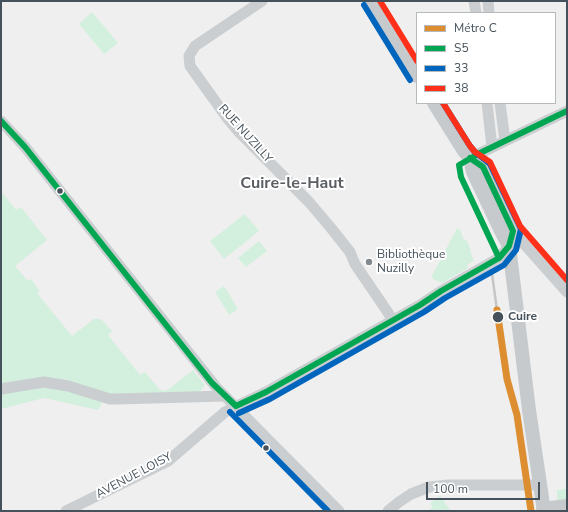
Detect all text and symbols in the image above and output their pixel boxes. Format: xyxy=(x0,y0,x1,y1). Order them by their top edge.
legend xyxy=(416,12,556,104)
text: Métro C xyxy=(454,20,497,36)
text: S5 xyxy=(454,40,469,56)
text: 33 xyxy=(454,60,468,76)
text: 38 xyxy=(454,80,468,96)
street label: RUE NUZILLY xyxy=(215,102,275,166)
district label: Cuire-le-Haut xyxy=(240,174,344,194)
unlabelled marker xyxy=(55,186,65,196)
place label: Bibliothèque Nuzilly xyxy=(377,248,445,276)
marker: Bibliothèque Nuzilly xyxy=(364,257,374,267)
marker: Cuire xyxy=(491,310,505,324)
place label: Cuire xyxy=(508,310,537,324)
unlabelled marker xyxy=(261,443,271,453)
street label: AVENUE LOISY xyxy=(94,450,174,502)
scale bar xyxy=(428,474,542,500)
text: 100 m xyxy=(433,481,468,497)

